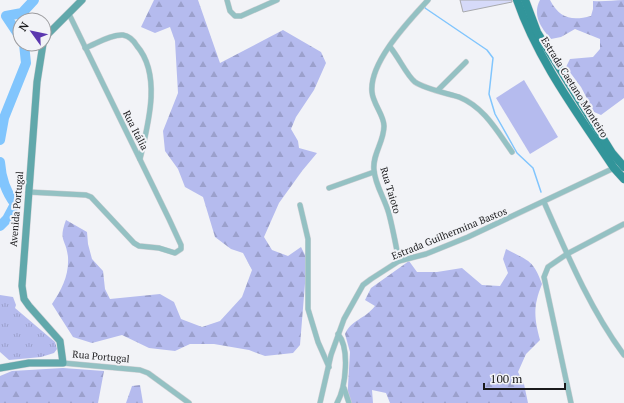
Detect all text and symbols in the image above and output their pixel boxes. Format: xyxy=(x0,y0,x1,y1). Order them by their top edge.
north arrow xyxy=(12,12,52,52)
text: N xyxy=(15,19,32,34)
street label: Estrada Caetano Monteiro xyxy=(538,35,611,140)
street label: Rua Itália xyxy=(120,108,151,152)
street label: Rua Taioto xyxy=(377,165,404,216)
street label: Avenida Portugal xyxy=(7,171,26,247)
street label: Estrada Guilhermina Bastos xyxy=(390,204,509,263)
street label: Rua Portugal xyxy=(72,348,130,365)
scale bar xyxy=(484,365,565,391)
text: 100 m xyxy=(490,371,523,386)

